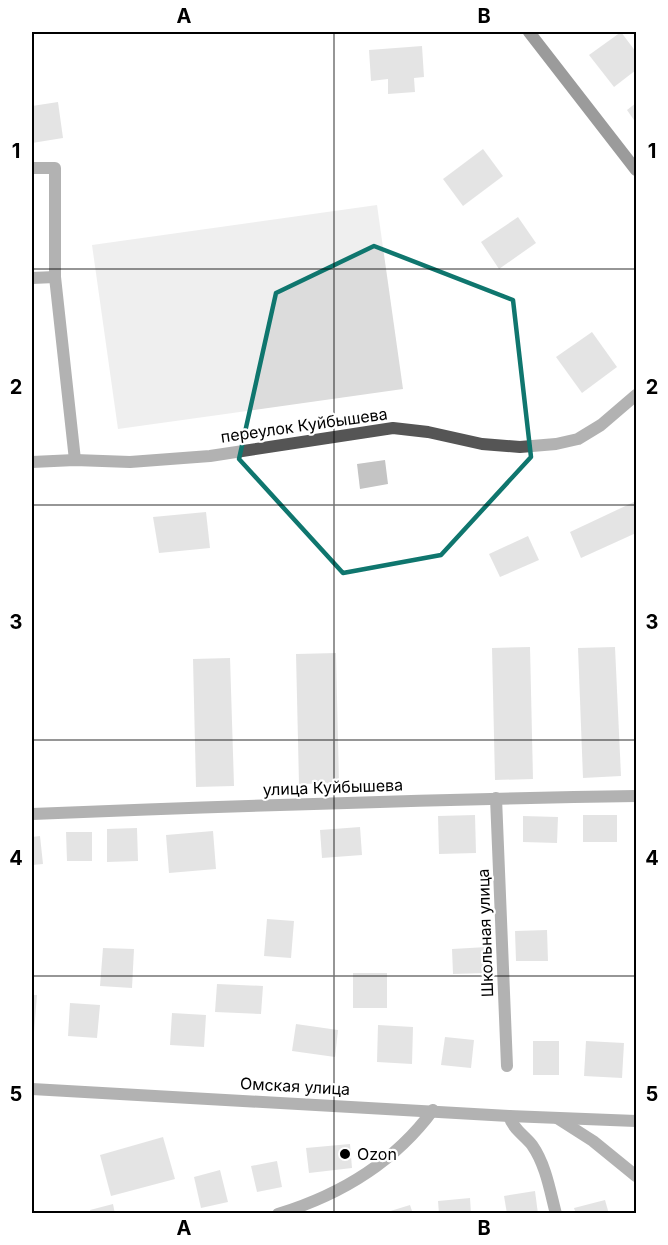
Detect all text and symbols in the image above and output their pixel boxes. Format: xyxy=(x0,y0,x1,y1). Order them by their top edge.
text: A xyxy=(177,4,192,28)
text: B xyxy=(477,4,491,28)
text: 1 xyxy=(12,139,20,163)
text: 1 xyxy=(648,139,656,163)
text: 2 xyxy=(10,375,22,399)
text: 2 xyxy=(646,375,658,399)
street label: переулок Куйбышева xyxy=(219,403,389,447)
text: 3 xyxy=(10,610,22,634)
text: 3 xyxy=(646,610,658,634)
street label: улица Куйбышева xyxy=(263,775,403,799)
text: 4 xyxy=(9,846,23,870)
text: 4 xyxy=(645,846,659,870)
street label: Школьная улица xyxy=(473,868,497,998)
street label: Омская улица xyxy=(239,1073,351,1099)
text: 5 xyxy=(10,1082,22,1106)
text: 5 xyxy=(646,1082,658,1106)
place label: Ozon xyxy=(357,1144,397,1164)
marker: Ozon xyxy=(338,1147,352,1161)
text: A xyxy=(177,1216,192,1240)
text: B xyxy=(477,1216,491,1240)

